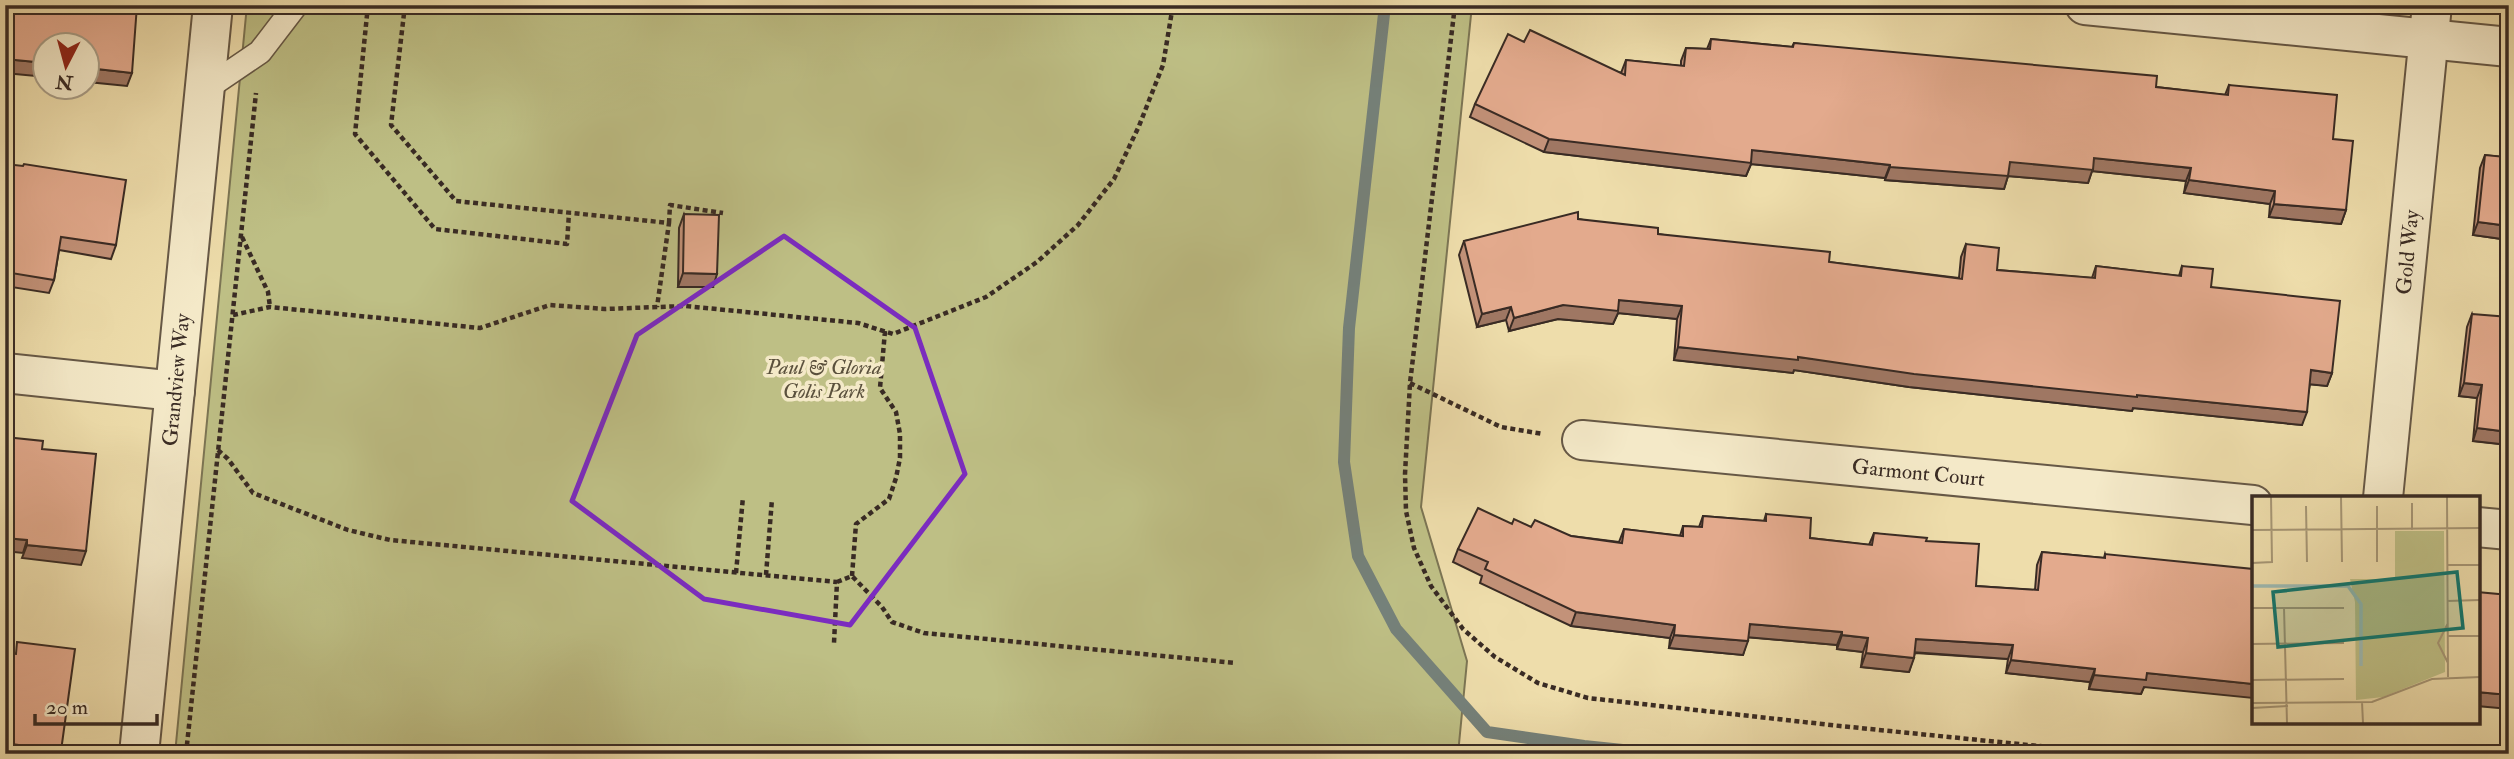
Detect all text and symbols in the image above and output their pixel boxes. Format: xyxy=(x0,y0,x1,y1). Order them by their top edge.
north arrow xyxy=(32,32,102,102)
text: N xyxy=(54,69,75,95)
street label: Gold Way xyxy=(2390,208,2425,296)
street label: Grandview Way xyxy=(156,311,196,447)
park label: Paul & Gloria Golis Park xyxy=(765,354,882,405)
street label: Garmont Court xyxy=(1851,453,1986,492)
inset map xyxy=(2252,496,2479,724)
scale bar xyxy=(35,682,158,726)
text: 20 m xyxy=(46,694,88,721)

